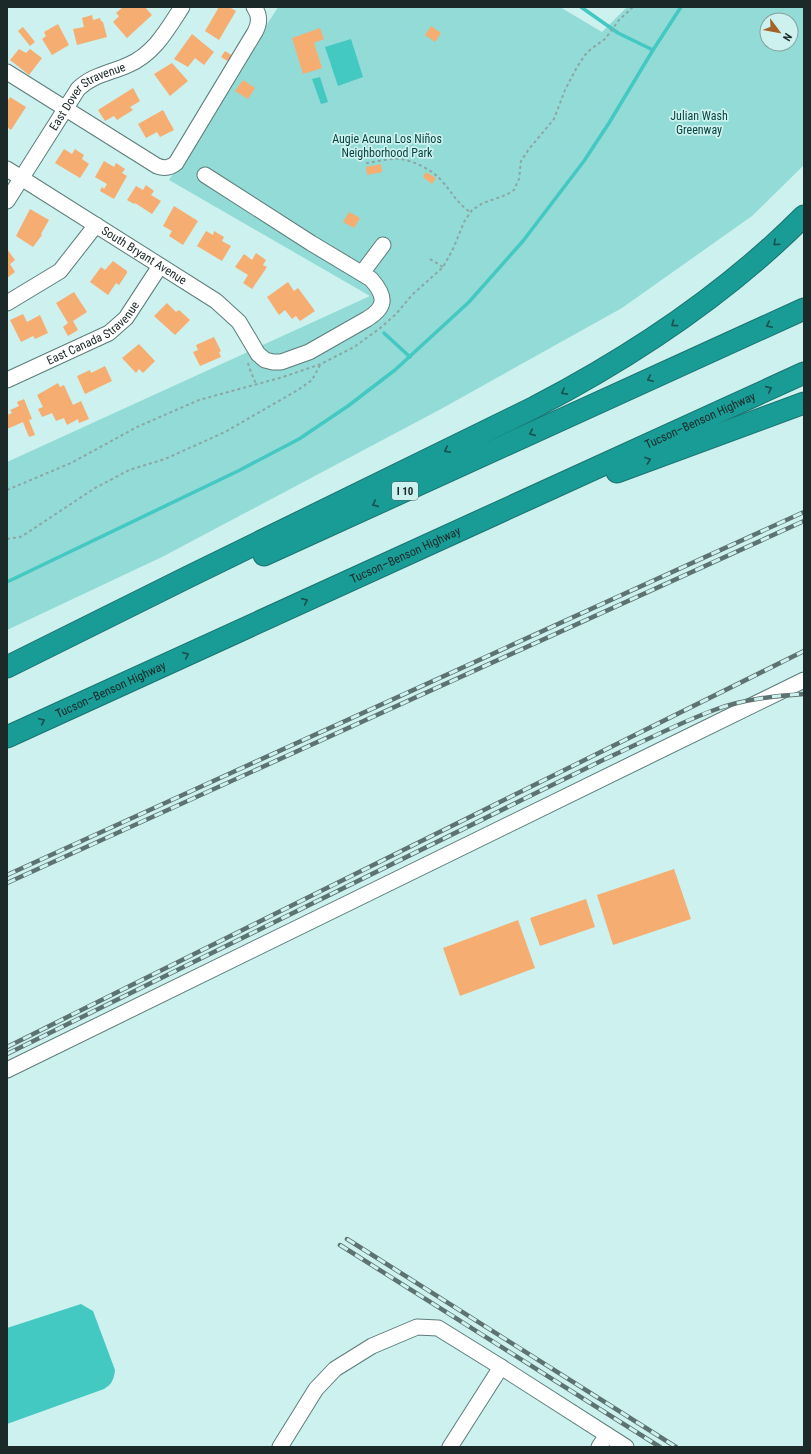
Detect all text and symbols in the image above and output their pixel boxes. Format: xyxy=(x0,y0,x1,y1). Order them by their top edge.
north arrow xyxy=(759,12,799,52)
text: N xyxy=(780,31,794,44)
street label: East Dover Stravenue xyxy=(47,60,128,133)
park label: Julian Wash Greenway xyxy=(670,109,728,137)
park label: Augie Acuna Los Niños Neighborhood Park xyxy=(332,132,442,160)
street label: South Bryant Avenue xyxy=(99,223,189,288)
one-way arrow xyxy=(773,238,780,245)
street label: East Canada Stravenue xyxy=(45,298,142,368)
one-way arrow xyxy=(671,319,678,327)
one-way arrow xyxy=(765,320,773,328)
one-way arrow xyxy=(647,374,655,382)
one-way arrow xyxy=(766,385,773,393)
one-way arrow xyxy=(560,388,568,395)
street label: Tucson–Benson Highway xyxy=(643,389,758,452)
one-way arrow xyxy=(529,428,536,436)
one-way arrow xyxy=(444,445,452,453)
one-way arrow xyxy=(644,457,651,465)
road number: I 10 xyxy=(392,482,418,500)
one-way arrow xyxy=(372,499,380,507)
street label: Tucson–Benson Highway xyxy=(348,524,463,586)
one-way arrow xyxy=(300,598,308,606)
one-way arrow xyxy=(182,652,190,660)
street label: Tucson–Benson Highway xyxy=(53,658,168,721)
one-way arrow xyxy=(39,717,46,725)

